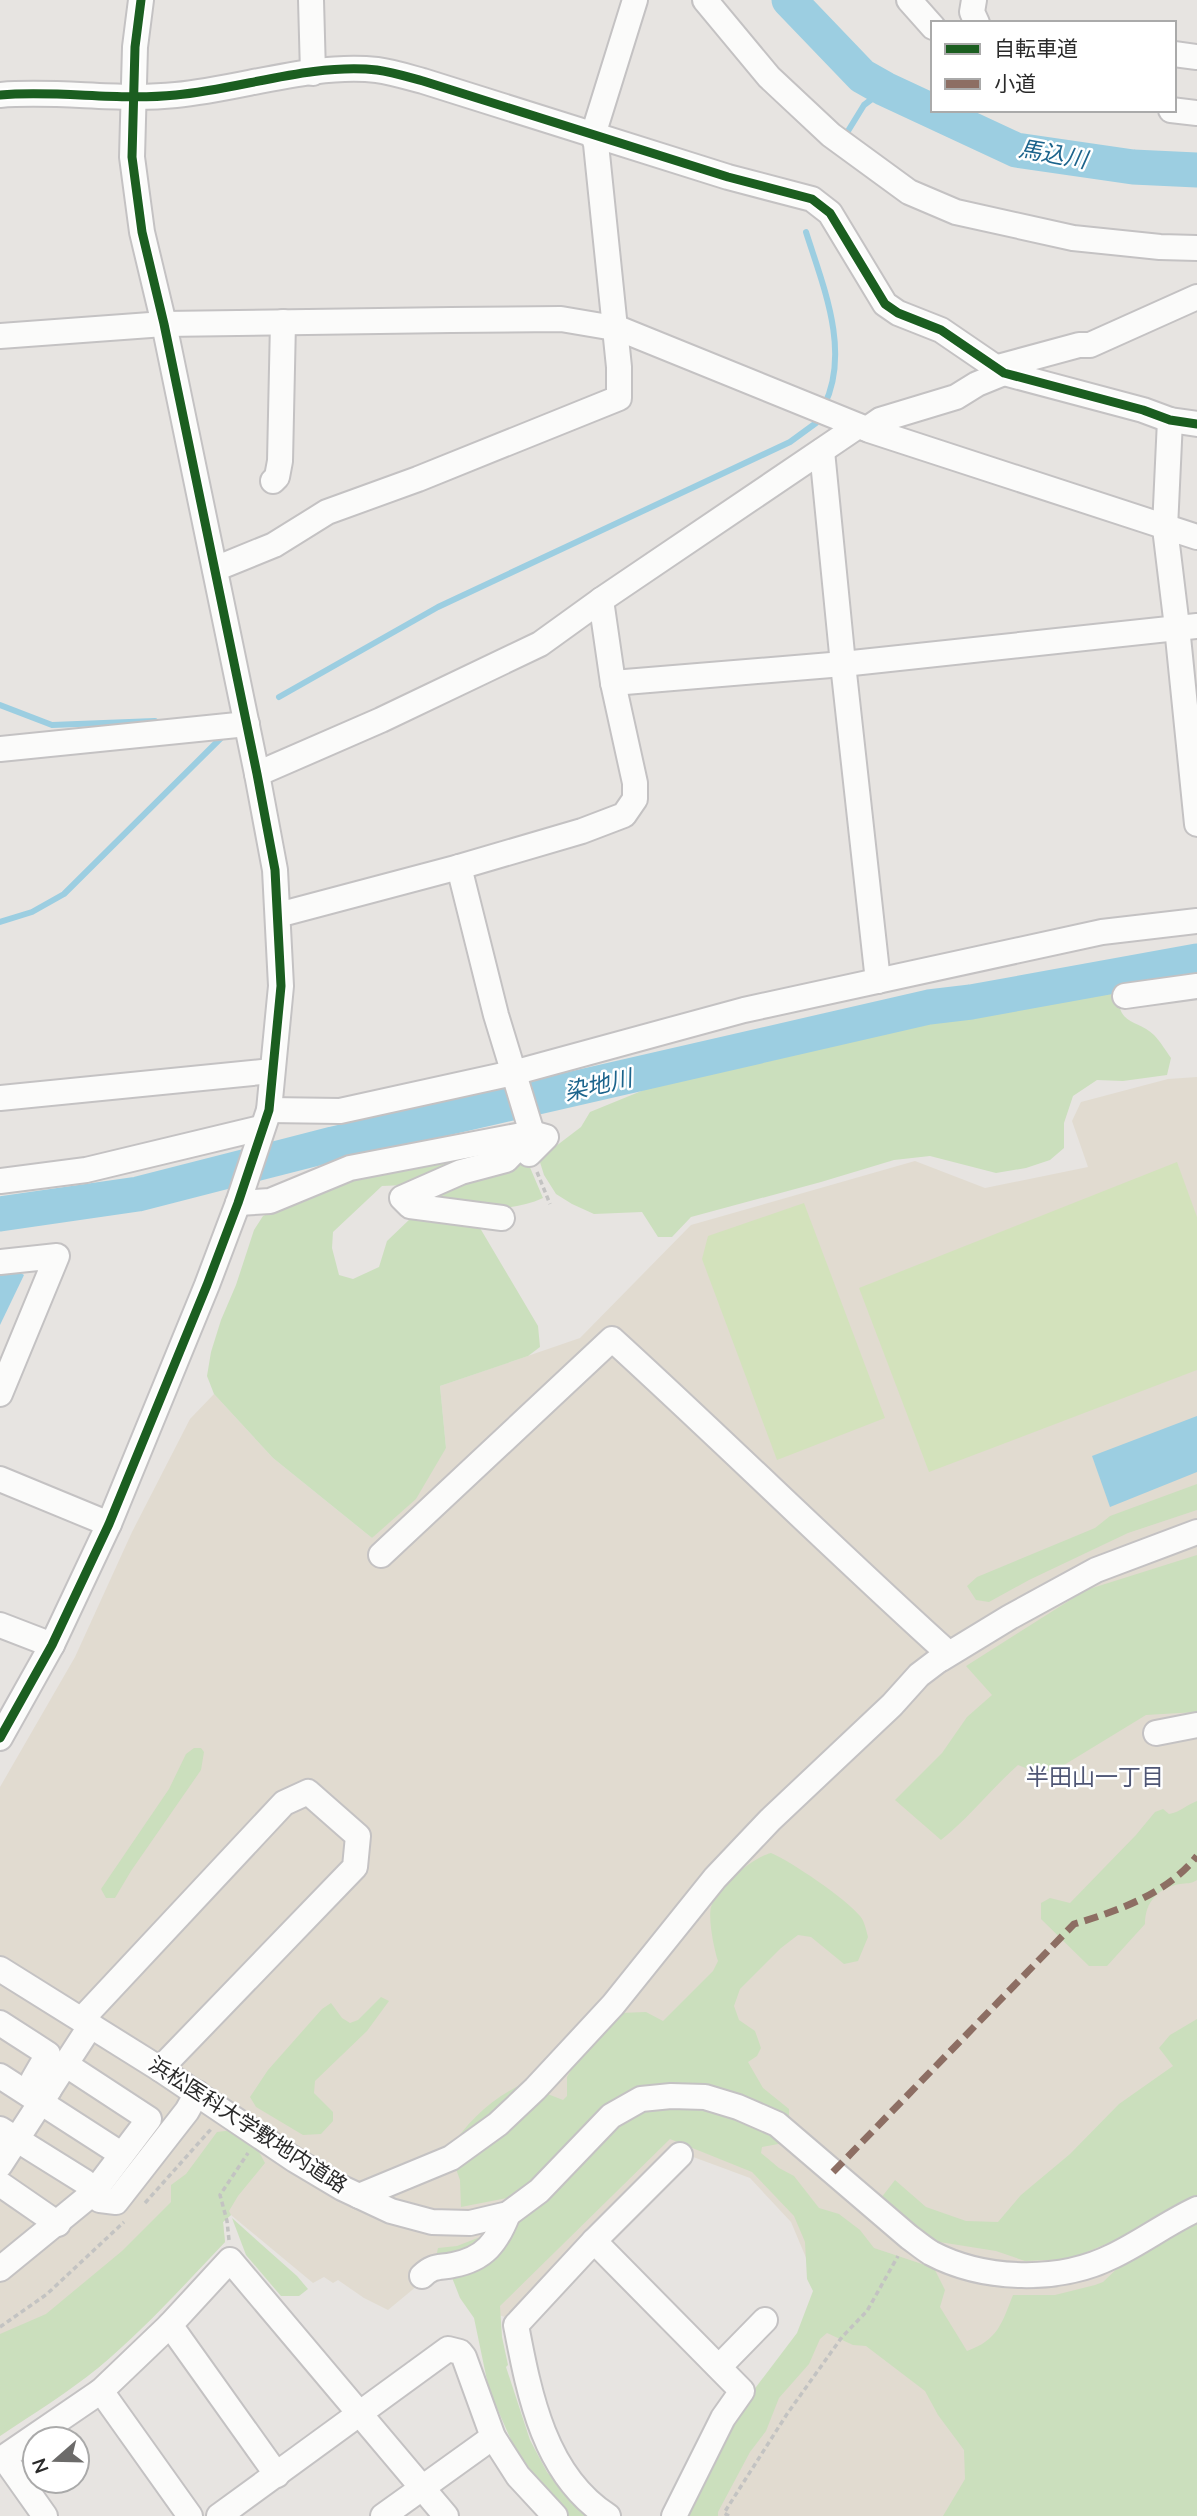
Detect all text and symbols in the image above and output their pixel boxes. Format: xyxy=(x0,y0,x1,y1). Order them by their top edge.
legend xyxy=(931,21,1176,112)
text: 自転車道 xyxy=(994,35,1078,61)
text: 小道 xyxy=(994,70,1036,96)
water label: 馬込川 xyxy=(1017,133,1093,174)
water label: 染地川 xyxy=(561,1062,638,1106)
district label: 半田山一丁目 xyxy=(1026,1762,1164,1791)
street label: 浜松医科大学敷地内道路 xyxy=(145,2050,352,2198)
north arrow xyxy=(21,2425,91,2495)
text: N xyxy=(26,2455,54,2477)

